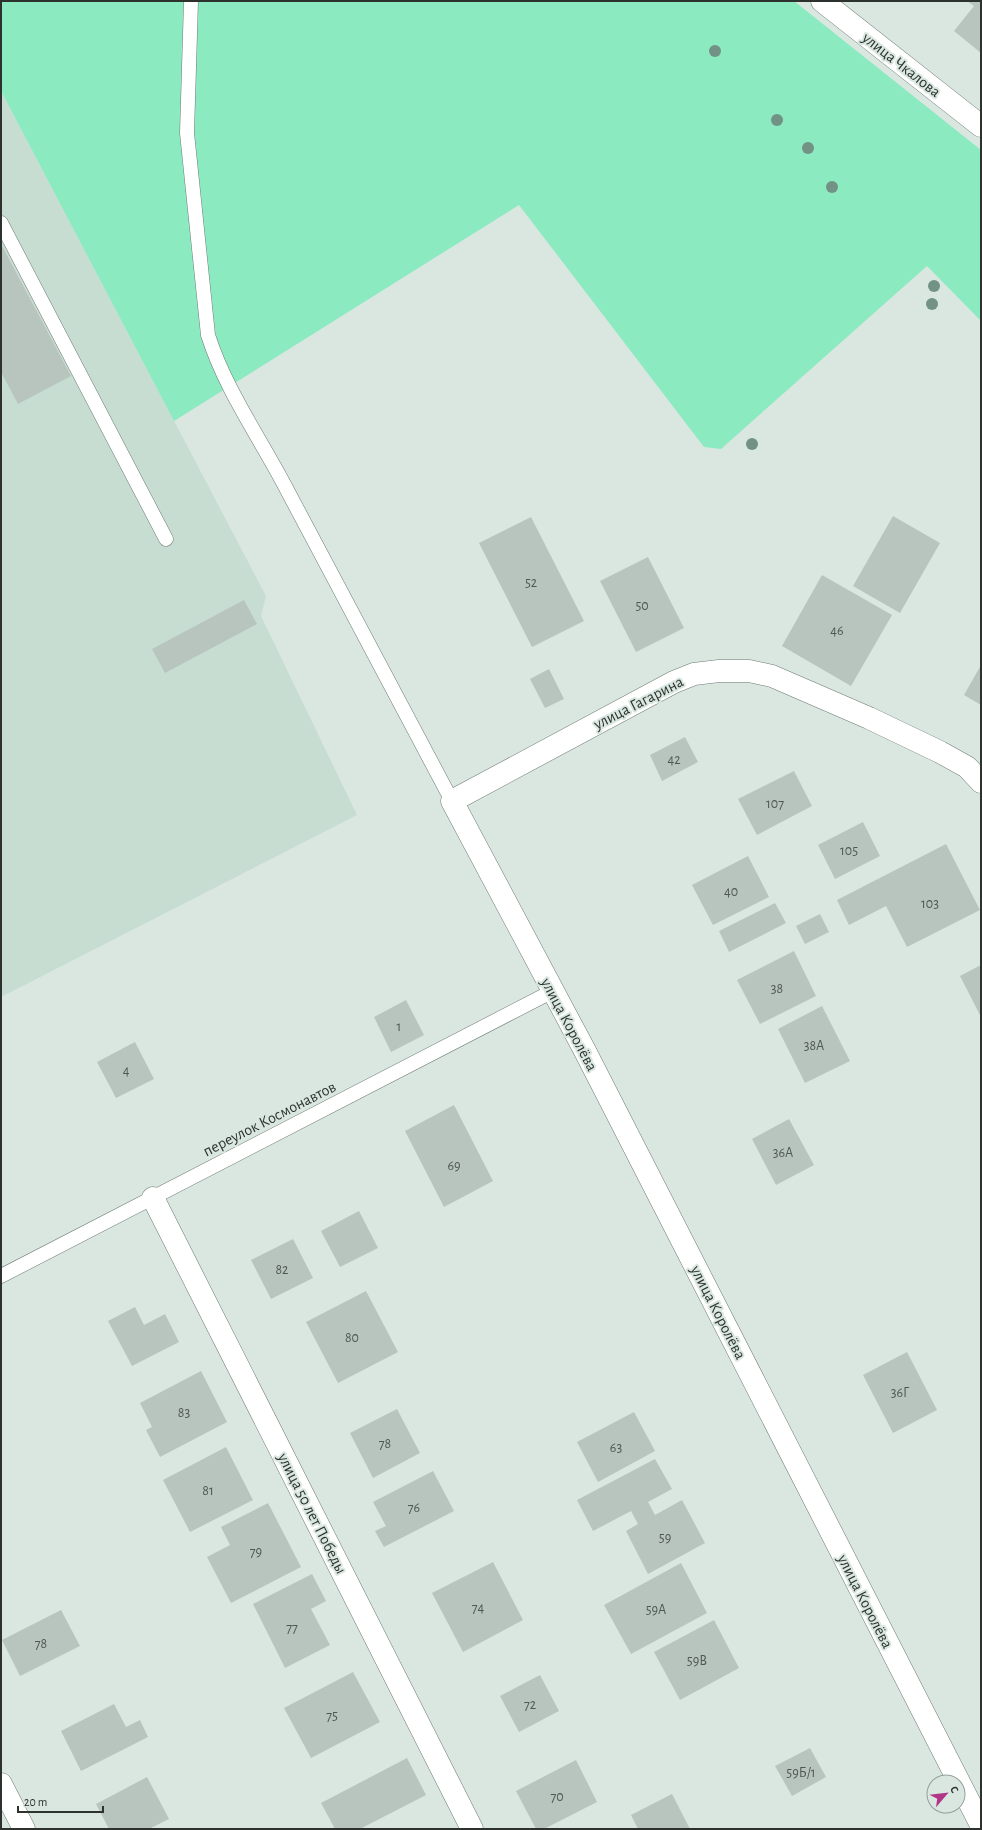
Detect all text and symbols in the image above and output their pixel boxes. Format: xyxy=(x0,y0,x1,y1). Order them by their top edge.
street label: улица Чкалова xyxy=(858,29,943,101)
house number: 52 xyxy=(525,576,537,590)
house number: 50 xyxy=(635,599,649,613)
house number: 46 xyxy=(830,624,844,638)
street label: улица Гагарина xyxy=(590,673,686,734)
house number: 42 xyxy=(667,753,681,767)
house number: 107 xyxy=(766,797,784,811)
house number: 105 xyxy=(840,844,858,858)
house number: 40 xyxy=(724,885,738,899)
house number: 103 xyxy=(921,897,939,911)
street label: улица Королёва xyxy=(537,974,600,1074)
house number: 38 xyxy=(771,982,783,996)
house number: 1 xyxy=(397,1020,401,1034)
house number: 38А xyxy=(804,1039,824,1053)
house number: 4 xyxy=(123,1064,130,1078)
street label: переулок Космонавтов xyxy=(200,1078,339,1160)
house number: 36А xyxy=(773,1146,793,1160)
house number: 69 xyxy=(447,1159,461,1173)
street label: улица Королёва xyxy=(686,1262,749,1362)
house number: 82 xyxy=(275,1263,289,1277)
house number: 80 xyxy=(345,1331,359,1345)
house number: 36Г xyxy=(891,1386,910,1400)
house number: 83 xyxy=(178,1406,190,1420)
house number: 78 xyxy=(379,1437,391,1451)
house number: 63 xyxy=(610,1441,622,1455)
street label: улица 50 лет Победы xyxy=(273,1450,349,1577)
house number: 81 xyxy=(202,1484,214,1498)
house number: 76 xyxy=(408,1501,420,1515)
house number: 59 xyxy=(659,1531,671,1545)
house number: 79 xyxy=(250,1545,262,1559)
street label: улица Королёва xyxy=(833,1551,896,1651)
house number: 74 xyxy=(472,1601,485,1615)
house number: 59А xyxy=(646,1603,666,1617)
house number: 77 xyxy=(286,1621,298,1635)
house number: 78 xyxy=(35,1637,47,1651)
house number: 59В xyxy=(687,1654,707,1668)
house number: 72 xyxy=(524,1698,536,1712)
house number: 75 xyxy=(326,1709,338,1723)
house number: 59Б/1 xyxy=(786,1766,816,1780)
north arrow xyxy=(926,1774,966,1814)
text: С xyxy=(948,1784,961,1795)
scale bar xyxy=(18,1788,103,1814)
house number: 70 xyxy=(550,1790,564,1804)
text: 20 m xyxy=(24,1796,47,1808)

